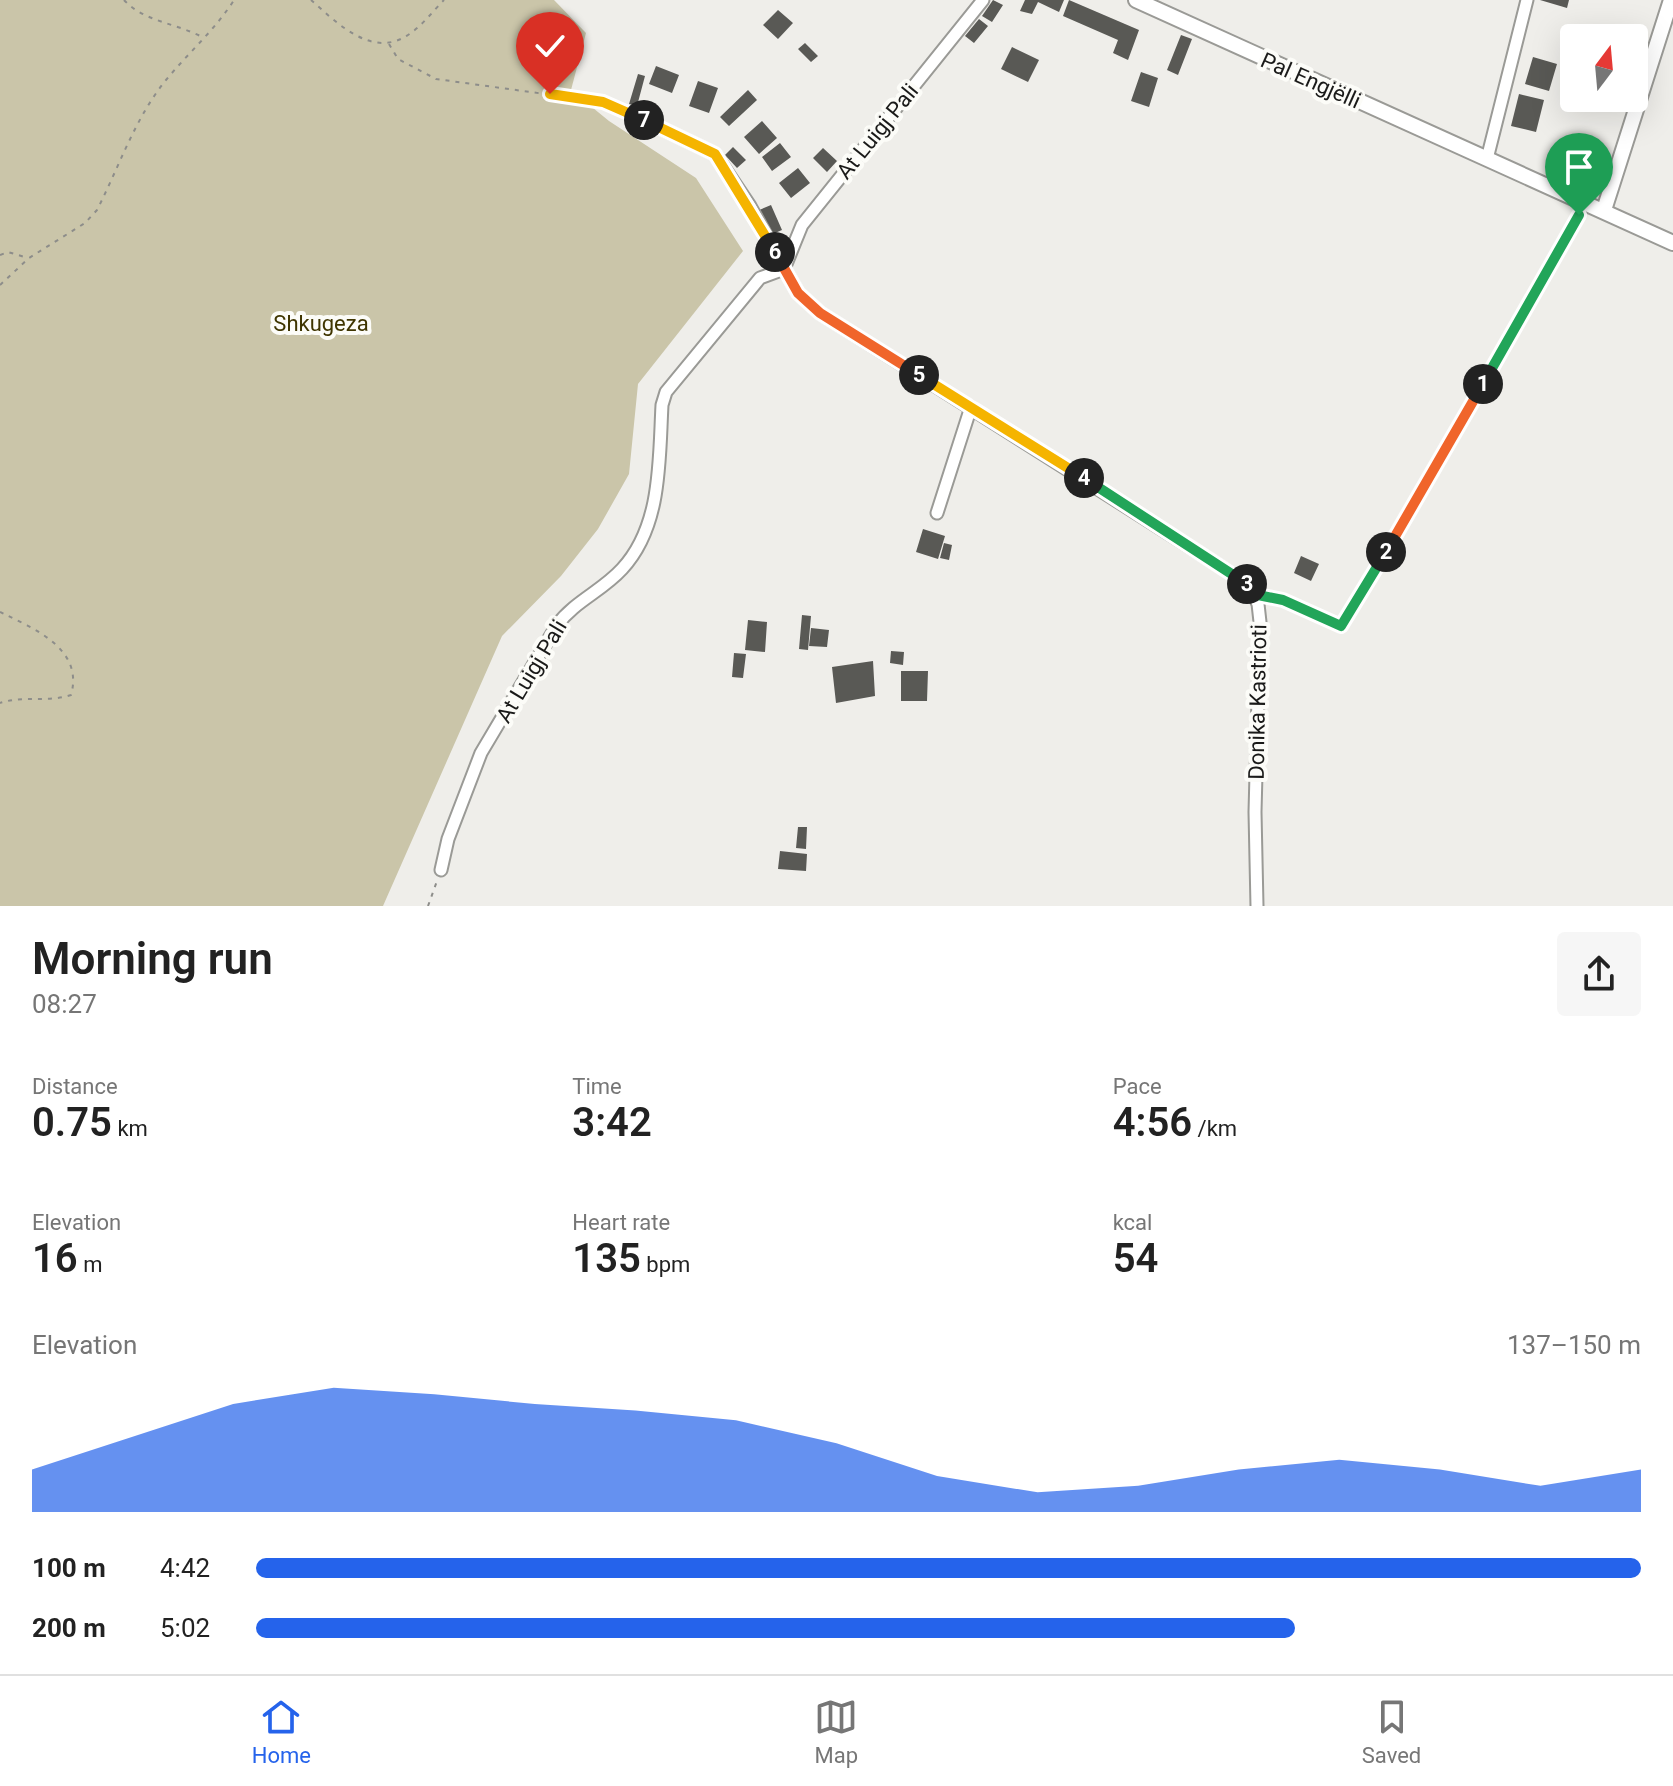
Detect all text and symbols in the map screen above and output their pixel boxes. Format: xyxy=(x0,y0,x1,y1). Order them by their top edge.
pin xyxy=(516,12,584,94)
icon: check xyxy=(528,24,572,68)
north arrow xyxy=(1560,24,1648,112)
map controls xyxy=(1560,24,1648,112)
street label: Pal Engjëlli xyxy=(1257,47,1365,114)
street label: At Luigj Pali xyxy=(831,79,923,184)
pin: 7 xyxy=(624,100,664,140)
text: 7 xyxy=(638,107,650,132)
pin xyxy=(1545,133,1613,215)
icon: arrive xyxy=(1557,145,1601,189)
pin: 6 xyxy=(755,232,795,272)
text: 6 xyxy=(769,239,781,264)
park label: Shkugeza xyxy=(273,311,369,336)
pin: 5 xyxy=(899,355,939,395)
text: 5 xyxy=(913,362,925,387)
pin: 1 xyxy=(1463,364,1503,404)
text: 1 xyxy=(1477,371,1489,396)
pin: 4 xyxy=(1064,458,1104,498)
text: 4 xyxy=(1078,465,1090,490)
pin: 2 xyxy=(1366,532,1406,572)
text: 2 xyxy=(1380,539,1392,564)
pin: 3 xyxy=(1227,564,1267,604)
text: 3 xyxy=(1241,571,1253,596)
street label: At Luigj Pali xyxy=(491,615,572,727)
street label: Donika Kastrioti xyxy=(1244,624,1271,780)
button: share xyxy=(1557,932,1641,1016)
text: Morning run xyxy=(32,933,273,985)
text: 08:27 xyxy=(32,989,97,1019)
text: Distance xyxy=(32,1074,118,1099)
text: Time xyxy=(572,1074,622,1099)
text: Pace xyxy=(1113,1074,1162,1099)
text: 0.75 xyxy=(32,1099,112,1146)
text: 3:42 xyxy=(572,1099,652,1146)
text: 4:56 xyxy=(1113,1099,1192,1146)
text: km xyxy=(112,1116,148,1141)
text: /km xyxy=(1192,1116,1237,1141)
text: Elevation xyxy=(32,1210,121,1235)
text: Heart rate xyxy=(572,1210,670,1235)
text: kcal xyxy=(1113,1210,1152,1235)
text: 16 xyxy=(32,1235,78,1282)
text: 135 xyxy=(572,1235,641,1282)
text: 54 xyxy=(1113,1235,1158,1282)
text: m xyxy=(78,1252,102,1277)
text: bpm xyxy=(641,1252,690,1277)
text: Elevation xyxy=(32,1330,137,1360)
text: 137–150 m xyxy=(1507,1330,1641,1360)
text: 100 m xyxy=(32,1553,106,1583)
text: 4:42 xyxy=(160,1553,210,1583)
text: 200 m xyxy=(32,1613,106,1643)
text: 5:02 xyxy=(160,1613,210,1643)
tab: Home xyxy=(252,1695,311,1768)
tab: Map xyxy=(814,1695,858,1768)
tab: Saved xyxy=(1362,1695,1421,1768)

